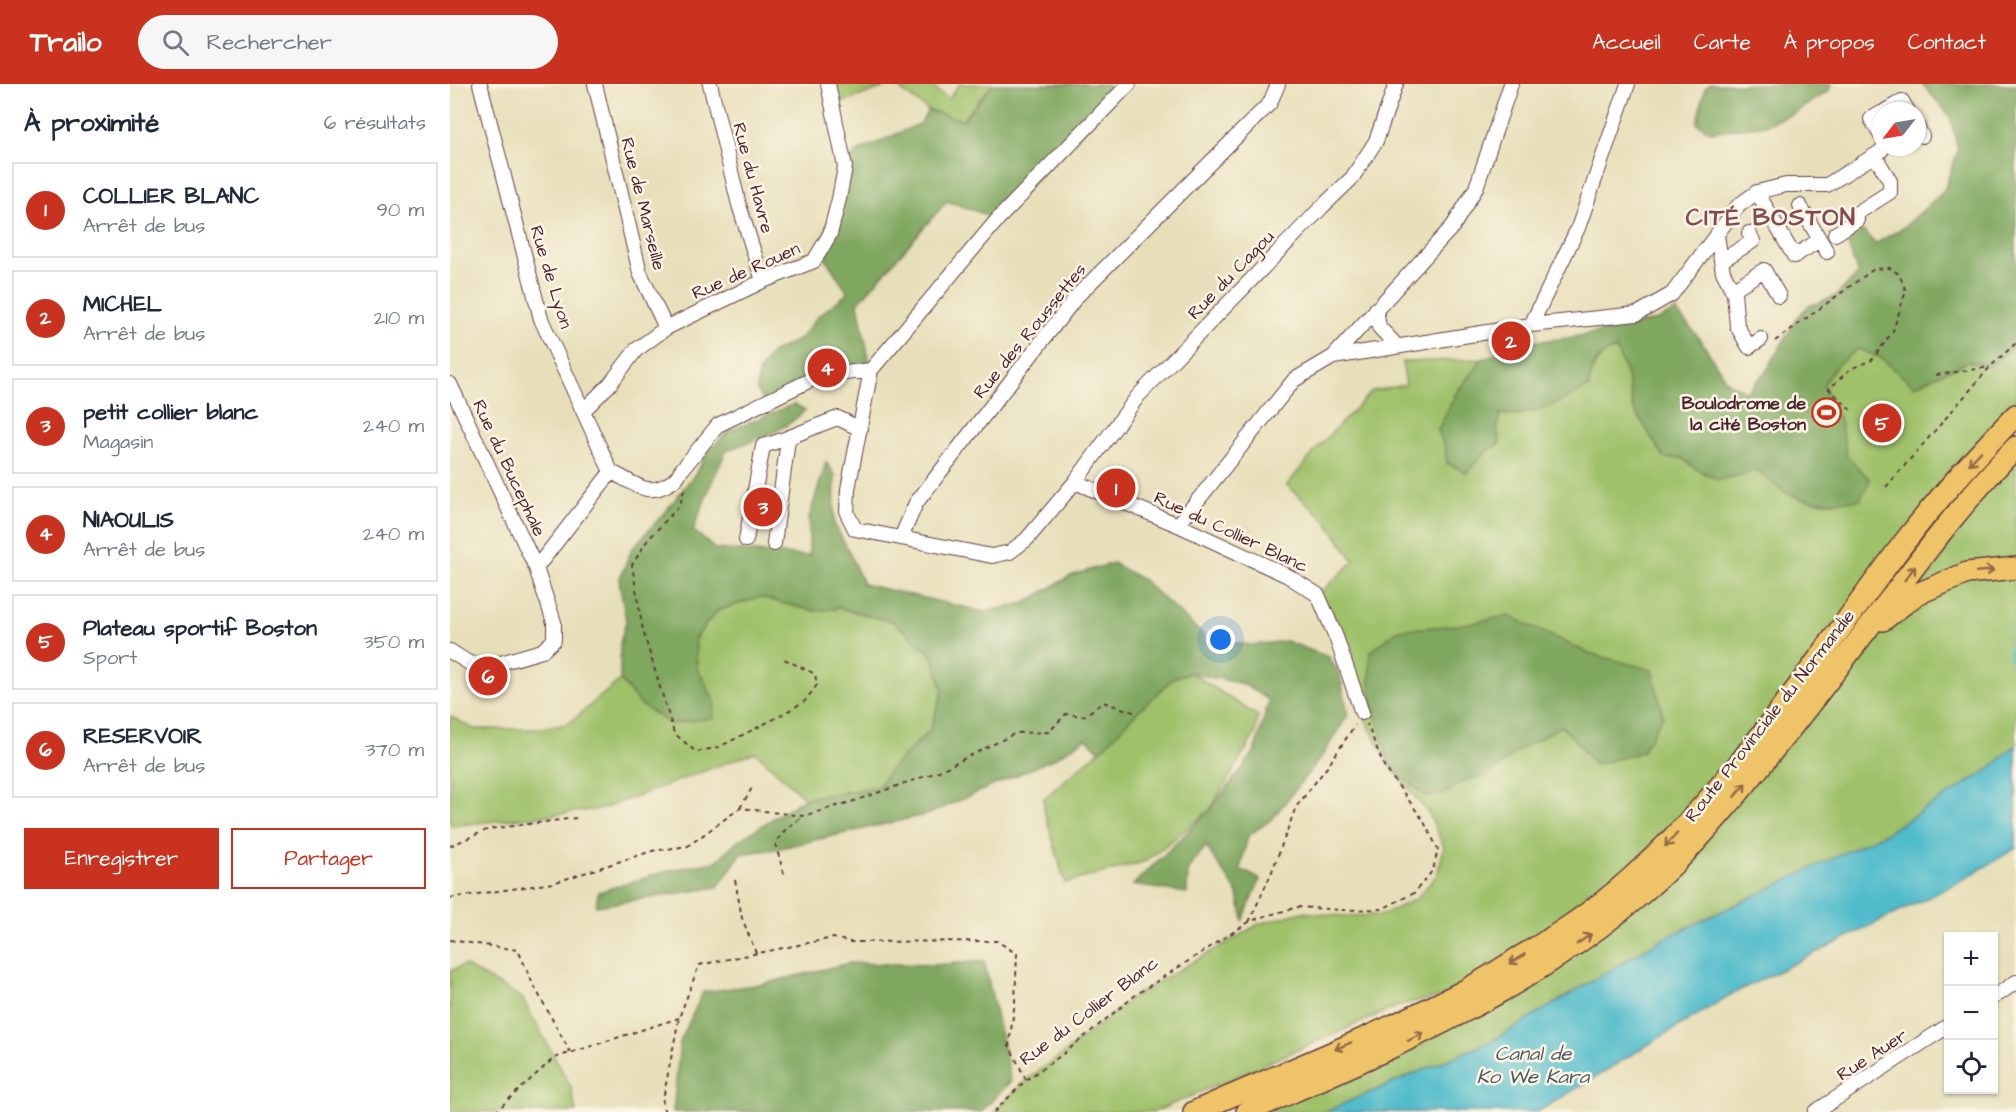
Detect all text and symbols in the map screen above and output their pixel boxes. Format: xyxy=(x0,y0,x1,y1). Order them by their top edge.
search box xyxy=(138,15,558,69)
text: Trailo xyxy=(30,23,102,62)
icon: search xyxy=(159,26,192,59)
text: Rechercher xyxy=(207,27,332,58)
text: Accueil xyxy=(1592,28,1661,57)
text: Carte xyxy=(1694,28,1751,57)
text: À propos xyxy=(1784,28,1875,57)
text: Contact xyxy=(1908,28,1986,57)
north arrow xyxy=(1872,102,1926,156)
text: À proximité xyxy=(24,105,159,141)
text: 6 résultats xyxy=(324,109,426,137)
street label: Rue du Havre xyxy=(726,120,780,236)
street label: Rue de Marseille xyxy=(614,135,672,273)
text: COLLIER BLANC xyxy=(83,181,259,212)
text: 1 xyxy=(44,196,47,224)
text: 90 m xyxy=(376,196,424,224)
district label: CITÉ BOSTON xyxy=(1686,201,1856,235)
text: Arrêt de bus xyxy=(83,212,205,240)
street label: Rue de Lyon xyxy=(523,222,579,332)
street label: Rue du Cagou xyxy=(1182,225,1281,326)
street label: Rue de Rouen xyxy=(688,236,804,306)
street label: Rue des Roussettes xyxy=(968,258,1092,404)
text: MICHEL xyxy=(83,289,162,320)
text: 2 xyxy=(40,304,51,332)
text: 210 m xyxy=(374,304,424,332)
pin: 2 xyxy=(1492,318,1530,364)
text: Arrêt de bus xyxy=(83,320,205,348)
pin: 4 xyxy=(808,346,847,390)
place label: Boulodrome de la cité Boston xyxy=(1682,391,1806,437)
street label: Rue du Bucephale xyxy=(466,396,552,541)
text: petit collier blanc xyxy=(83,397,258,428)
sports icon: Boulodrome de la cité Boston xyxy=(1811,397,1843,429)
pin: 5 xyxy=(1862,400,1902,446)
text: 3 xyxy=(40,412,51,440)
text: 240 m xyxy=(363,412,424,440)
text: Magasin xyxy=(83,428,153,456)
one-way arrow xyxy=(1968,450,1983,465)
pin: 1 xyxy=(1096,466,1136,510)
pin: 3 xyxy=(744,484,782,530)
street label: Rue du Collier Blanc xyxy=(1150,485,1312,579)
text: NIAOULIS xyxy=(83,505,174,536)
text: 4 xyxy=(39,520,52,548)
text: 240 m xyxy=(363,520,424,548)
text: Arrêt de bus xyxy=(83,536,205,564)
one-way arrow xyxy=(1903,565,1916,581)
one-way arrow xyxy=(1975,565,1995,576)
street label: Route Provinciale du Normandie xyxy=(1679,605,1861,827)
text: Plateau sportif Boston xyxy=(83,613,317,644)
your location xyxy=(1206,625,1235,654)
text: 5 xyxy=(38,628,53,656)
text: 350 m xyxy=(363,628,424,656)
text: Sport xyxy=(83,644,137,672)
pin: 6 xyxy=(468,654,507,698)
text: RESERVOIR xyxy=(83,721,202,752)
text: 6 xyxy=(39,736,52,764)
text: 370 m xyxy=(365,736,424,764)
text: Arrêt de bus xyxy=(83,752,205,780)
one-way arrow xyxy=(1733,783,1747,798)
button: Enregistrer xyxy=(24,828,219,889)
button: Partager xyxy=(231,828,426,889)
one-way arrow xyxy=(1664,832,1678,847)
map controls xyxy=(1944,932,1998,1094)
button: + xyxy=(1944,932,1998,986)
one-way arrow xyxy=(1576,933,1592,945)
street label: Rue du Collier Blanc xyxy=(1014,951,1164,1071)
one-way arrow xyxy=(1509,953,1526,965)
button: − xyxy=(1944,986,1998,1040)
street label: Rue Auer xyxy=(1832,1023,1912,1087)
one-way arrow xyxy=(1406,1030,1424,1042)
water label: Canal de Ko We Kara xyxy=(1477,1040,1590,1091)
button: locate xyxy=(1944,1040,1998,1094)
one-way arrow xyxy=(1335,1041,1353,1053)

